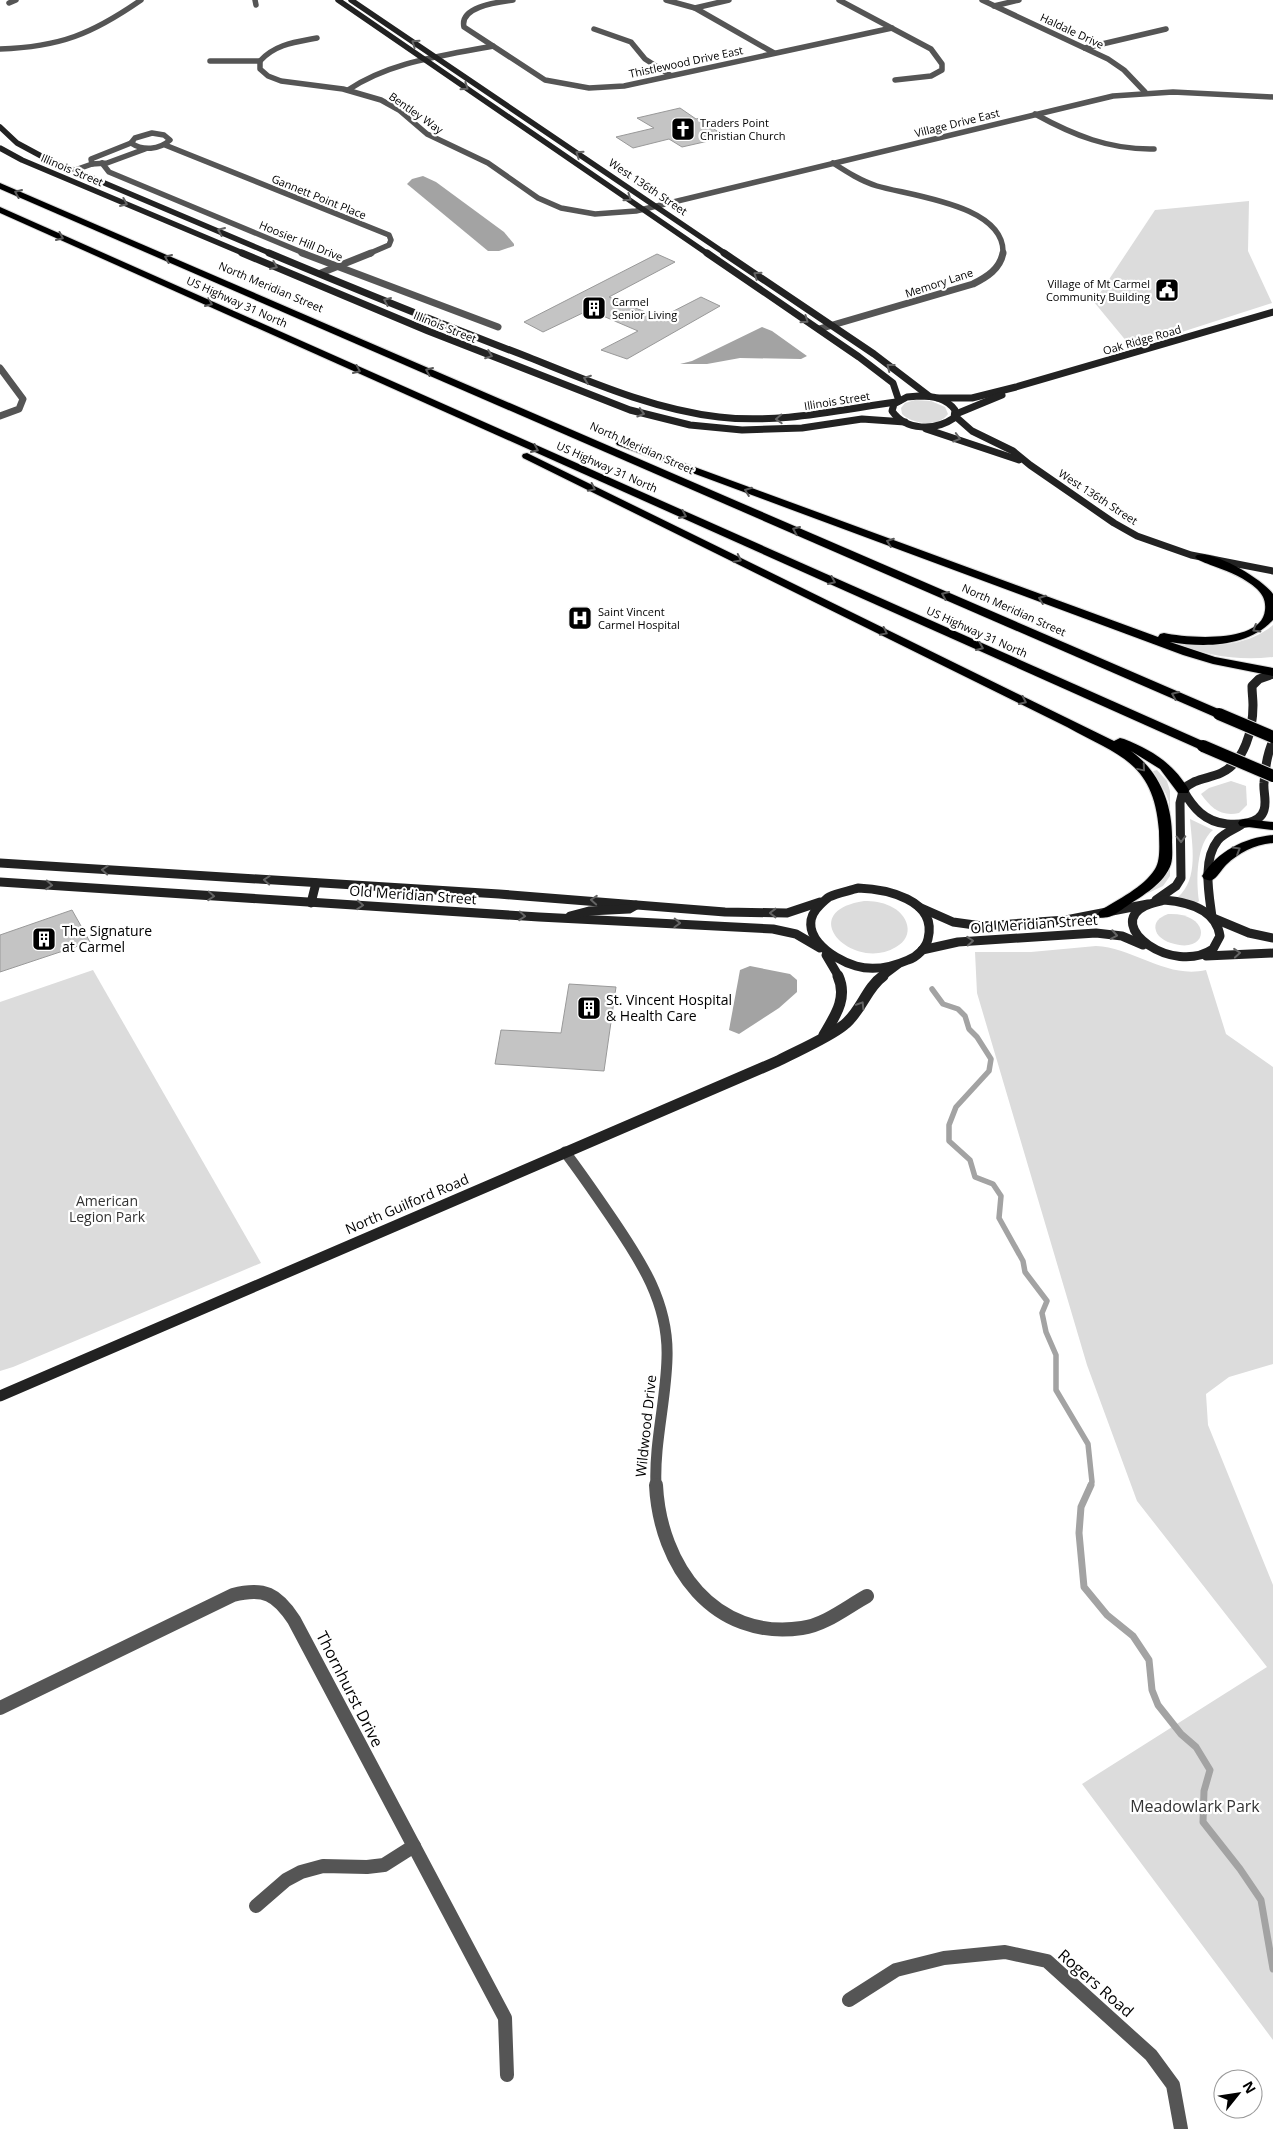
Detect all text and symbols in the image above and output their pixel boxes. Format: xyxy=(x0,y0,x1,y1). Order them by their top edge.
street label: Haldale Drive xyxy=(1038,9,1106,52)
one-way arrow xyxy=(411,40,421,49)
street label: Thistlewood Drive East xyxy=(627,42,744,81)
one-way arrow xyxy=(459,81,468,90)
street label: Bentley Way xyxy=(386,88,447,137)
street label: Village Drive East xyxy=(913,105,1001,140)
place label: Traders Point Christian Church xyxy=(700,115,786,143)
church icon: Traders Point Christian Church xyxy=(670,116,696,142)
street label: Illinois Street xyxy=(39,150,106,189)
one-way arrow xyxy=(575,151,584,160)
street label: West 136th Street xyxy=(606,155,690,218)
street label: Gannett Point Place xyxy=(270,171,369,222)
one-way arrow xyxy=(15,189,23,199)
one-way arrow xyxy=(622,192,632,201)
one-way arrow xyxy=(119,197,128,208)
street label: Hoosier Hill Drive xyxy=(257,217,345,264)
one-way arrow xyxy=(217,227,226,238)
one-way arrow xyxy=(55,231,64,241)
one-way arrow xyxy=(164,253,173,264)
street label: North Meridian Street xyxy=(217,258,326,315)
one-way arrow xyxy=(269,260,278,271)
street label: Memory Lane xyxy=(903,264,975,301)
one-way arrow xyxy=(753,272,762,281)
street label: US Highway 31 North xyxy=(184,273,290,331)
place label: Village of Mt Carmel Community Building xyxy=(1046,276,1150,304)
public building icon: Village of Mt Carmel Community Building xyxy=(1154,277,1180,303)
place label: Carmel Senior Living xyxy=(612,294,677,322)
building icon: Carmel Senior Living xyxy=(581,295,607,321)
one-way arrow xyxy=(383,296,392,307)
one-way arrow xyxy=(204,297,213,308)
street label: Illinois Street xyxy=(412,307,479,346)
one-way arrow xyxy=(799,314,809,323)
street label: Oak Ridge Road xyxy=(1101,321,1183,358)
one-way arrow xyxy=(484,349,493,359)
one-way arrow xyxy=(352,363,361,374)
one-way arrow xyxy=(887,364,896,372)
one-way arrow xyxy=(425,366,434,377)
one-way arrow xyxy=(583,375,592,385)
street label: Illinois Street xyxy=(803,388,871,413)
one-way arrow xyxy=(636,407,644,417)
one-way arrow xyxy=(775,413,783,424)
street label: North Meridian Street xyxy=(588,418,697,477)
one-way arrow xyxy=(953,433,961,443)
street label: US Highway 31 North xyxy=(554,438,660,496)
one-way arrow xyxy=(530,442,539,453)
street label: West 136th Street xyxy=(1056,465,1141,528)
one-way arrow xyxy=(587,482,596,492)
one-way arrow xyxy=(745,487,753,497)
one-way arrow xyxy=(678,508,687,519)
one-way arrow xyxy=(793,526,801,536)
one-way arrow xyxy=(886,538,895,548)
one-way arrow xyxy=(733,553,742,563)
one-way arrow xyxy=(827,575,836,585)
street label: North Meridian Street xyxy=(960,580,1069,639)
one-way arrow xyxy=(941,591,950,602)
one-way arrow xyxy=(1038,595,1047,605)
street label: US Highway 31 North xyxy=(924,603,1030,661)
place label: Saint Vincent Carmel Hospital xyxy=(598,604,680,632)
hospital icon: Saint Vincent Carmel Hospital xyxy=(567,605,593,631)
one-way arrow xyxy=(1252,622,1261,632)
one-way arrow xyxy=(878,626,887,636)
one-way arrow xyxy=(975,641,984,652)
one-way arrow xyxy=(1171,690,1180,701)
one-way arrow xyxy=(1017,694,1026,704)
one-way arrow xyxy=(1136,762,1145,771)
one-way arrow xyxy=(1175,835,1186,843)
one-way arrow xyxy=(1231,846,1240,856)
one-way arrow xyxy=(101,864,109,875)
one-way arrow xyxy=(263,875,271,886)
one-way arrow xyxy=(45,880,53,891)
street label: Old Meridian Street xyxy=(349,881,477,908)
one-way arrow xyxy=(207,890,215,901)
one-way arrow xyxy=(590,895,598,906)
one-way arrow xyxy=(356,900,364,911)
one-way arrow xyxy=(769,908,777,918)
one-way arrow xyxy=(518,910,526,921)
street label: Old Meridian Street xyxy=(970,910,1098,937)
one-way arrow xyxy=(674,918,682,929)
place label: The Signature at Carmel xyxy=(62,921,152,956)
building icon: The Signature at Carmel xyxy=(31,926,57,952)
one-way arrow xyxy=(1110,929,1119,939)
one-way arrow xyxy=(966,936,974,947)
one-way arrow xyxy=(1233,948,1241,959)
place label: St. Vincent Hospital & Health Care xyxy=(606,990,732,1025)
building icon: St. Vincent Hospital & Health Care xyxy=(576,995,602,1021)
one-way arrow xyxy=(854,1001,864,1010)
street label: North Guilford Road xyxy=(342,1169,471,1238)
park label: American Legion Park xyxy=(69,1191,146,1226)
street label: Wildwood Drive xyxy=(631,1374,660,1478)
street label: Thornhurst Drive xyxy=(311,1627,389,1751)
park label: Meadowlark Park xyxy=(1130,1795,1260,1817)
street label: Rogers Road xyxy=(1053,1944,1139,2022)
north arrow xyxy=(1213,2069,1263,2119)
text: N xyxy=(1239,2078,1261,2097)

